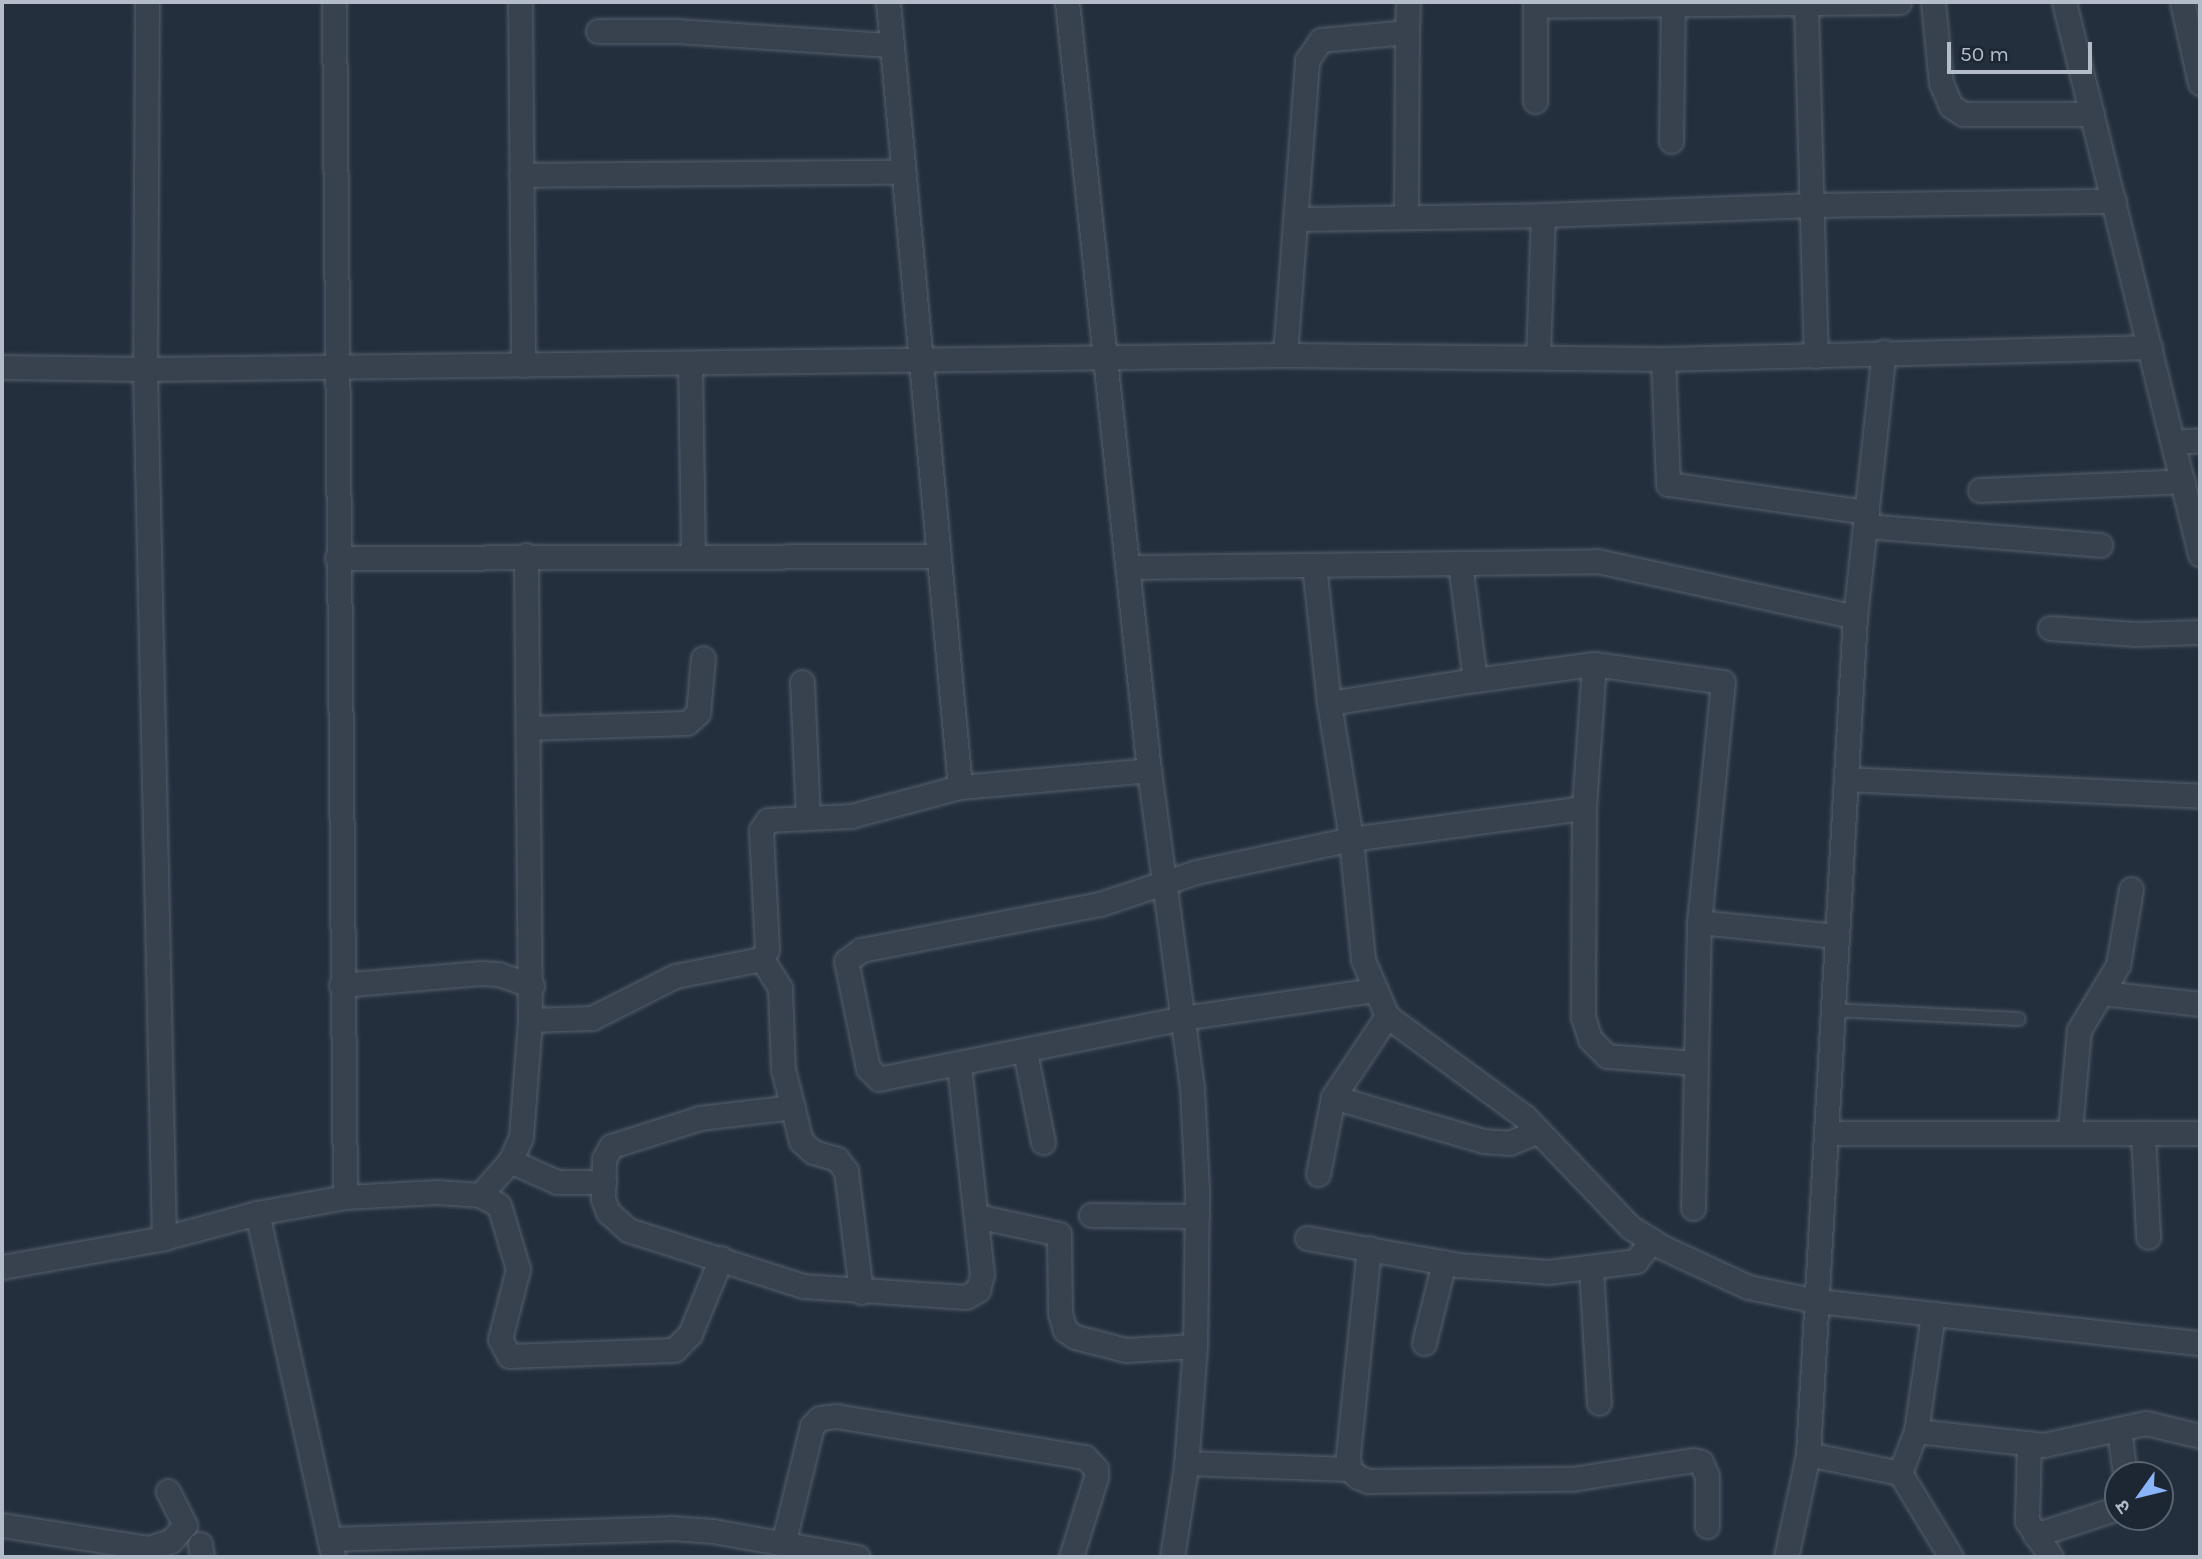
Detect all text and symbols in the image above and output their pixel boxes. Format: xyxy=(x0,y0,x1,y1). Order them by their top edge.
scale bar xyxy=(1950,28,2095,72)
text: 50 m xyxy=(1960,42,2009,66)
north arrow xyxy=(2104,1461,2174,1531)
text: उ xyxy=(2111,1496,2135,1517)

